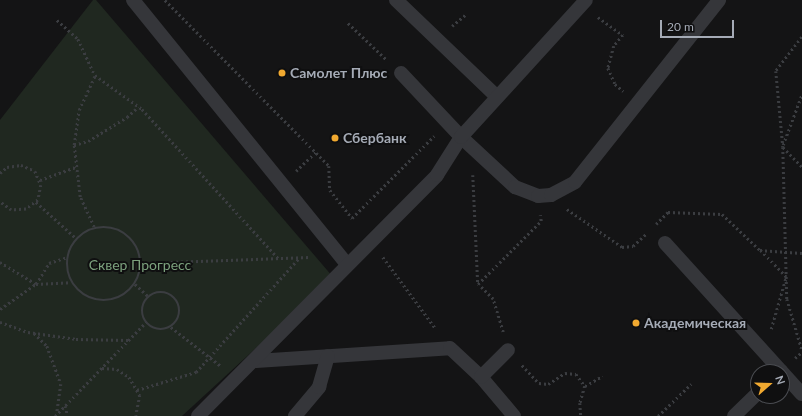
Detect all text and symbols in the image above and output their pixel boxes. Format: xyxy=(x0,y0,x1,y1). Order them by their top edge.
scale bar xyxy=(662,12,736,38)
text: 20 m xyxy=(667,19,694,34)
place label: Самолет Плюс xyxy=(290,65,387,81)
marker: Самолет Плюс xyxy=(277,68,287,78)
place label: Сбербанк xyxy=(343,130,407,146)
marker: Сбербанк xyxy=(330,133,340,143)
park label: Сквер Прогресс xyxy=(89,257,191,273)
place label: Академическая xyxy=(644,315,746,331)
marker: Академическая xyxy=(631,318,641,328)
north arrow xyxy=(750,364,790,404)
text: N xyxy=(773,374,788,386)

